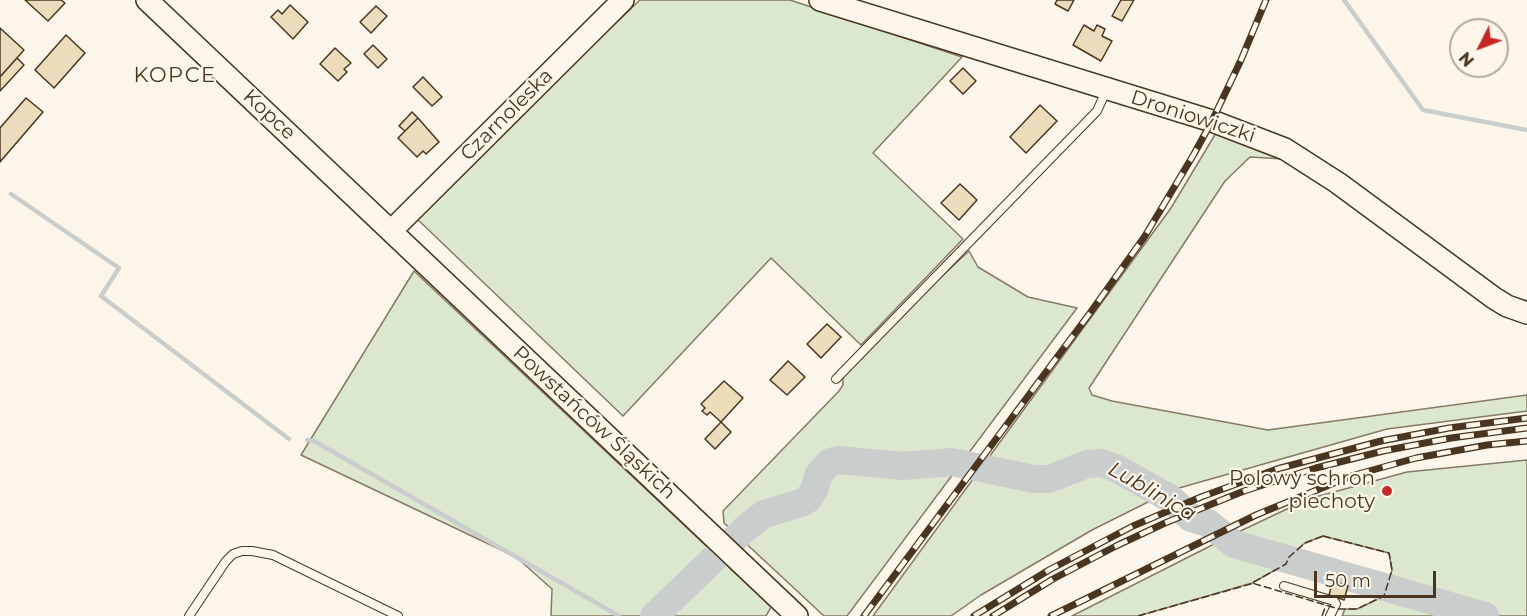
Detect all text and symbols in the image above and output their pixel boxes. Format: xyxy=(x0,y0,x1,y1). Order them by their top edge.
north arrow xyxy=(1449,18,1509,78)
text: N xyxy=(1455,48,1478,70)
district label: KOPCE xyxy=(133,63,217,89)
street label: Czarnoleska xyxy=(456,64,558,166)
street label: Kopce xyxy=(238,85,300,145)
street label: Droniowiczki xyxy=(1128,86,1258,148)
street label: Powstańców Śląskich xyxy=(508,341,680,505)
water label: Lublinica xyxy=(1103,457,1201,527)
place label: Polowy schron piechoty xyxy=(1229,467,1375,514)
marker: Polowy schron piechoty xyxy=(1380,484,1394,498)
scale bar xyxy=(1317,559,1438,597)
text: 50 m xyxy=(1325,570,1371,592)

